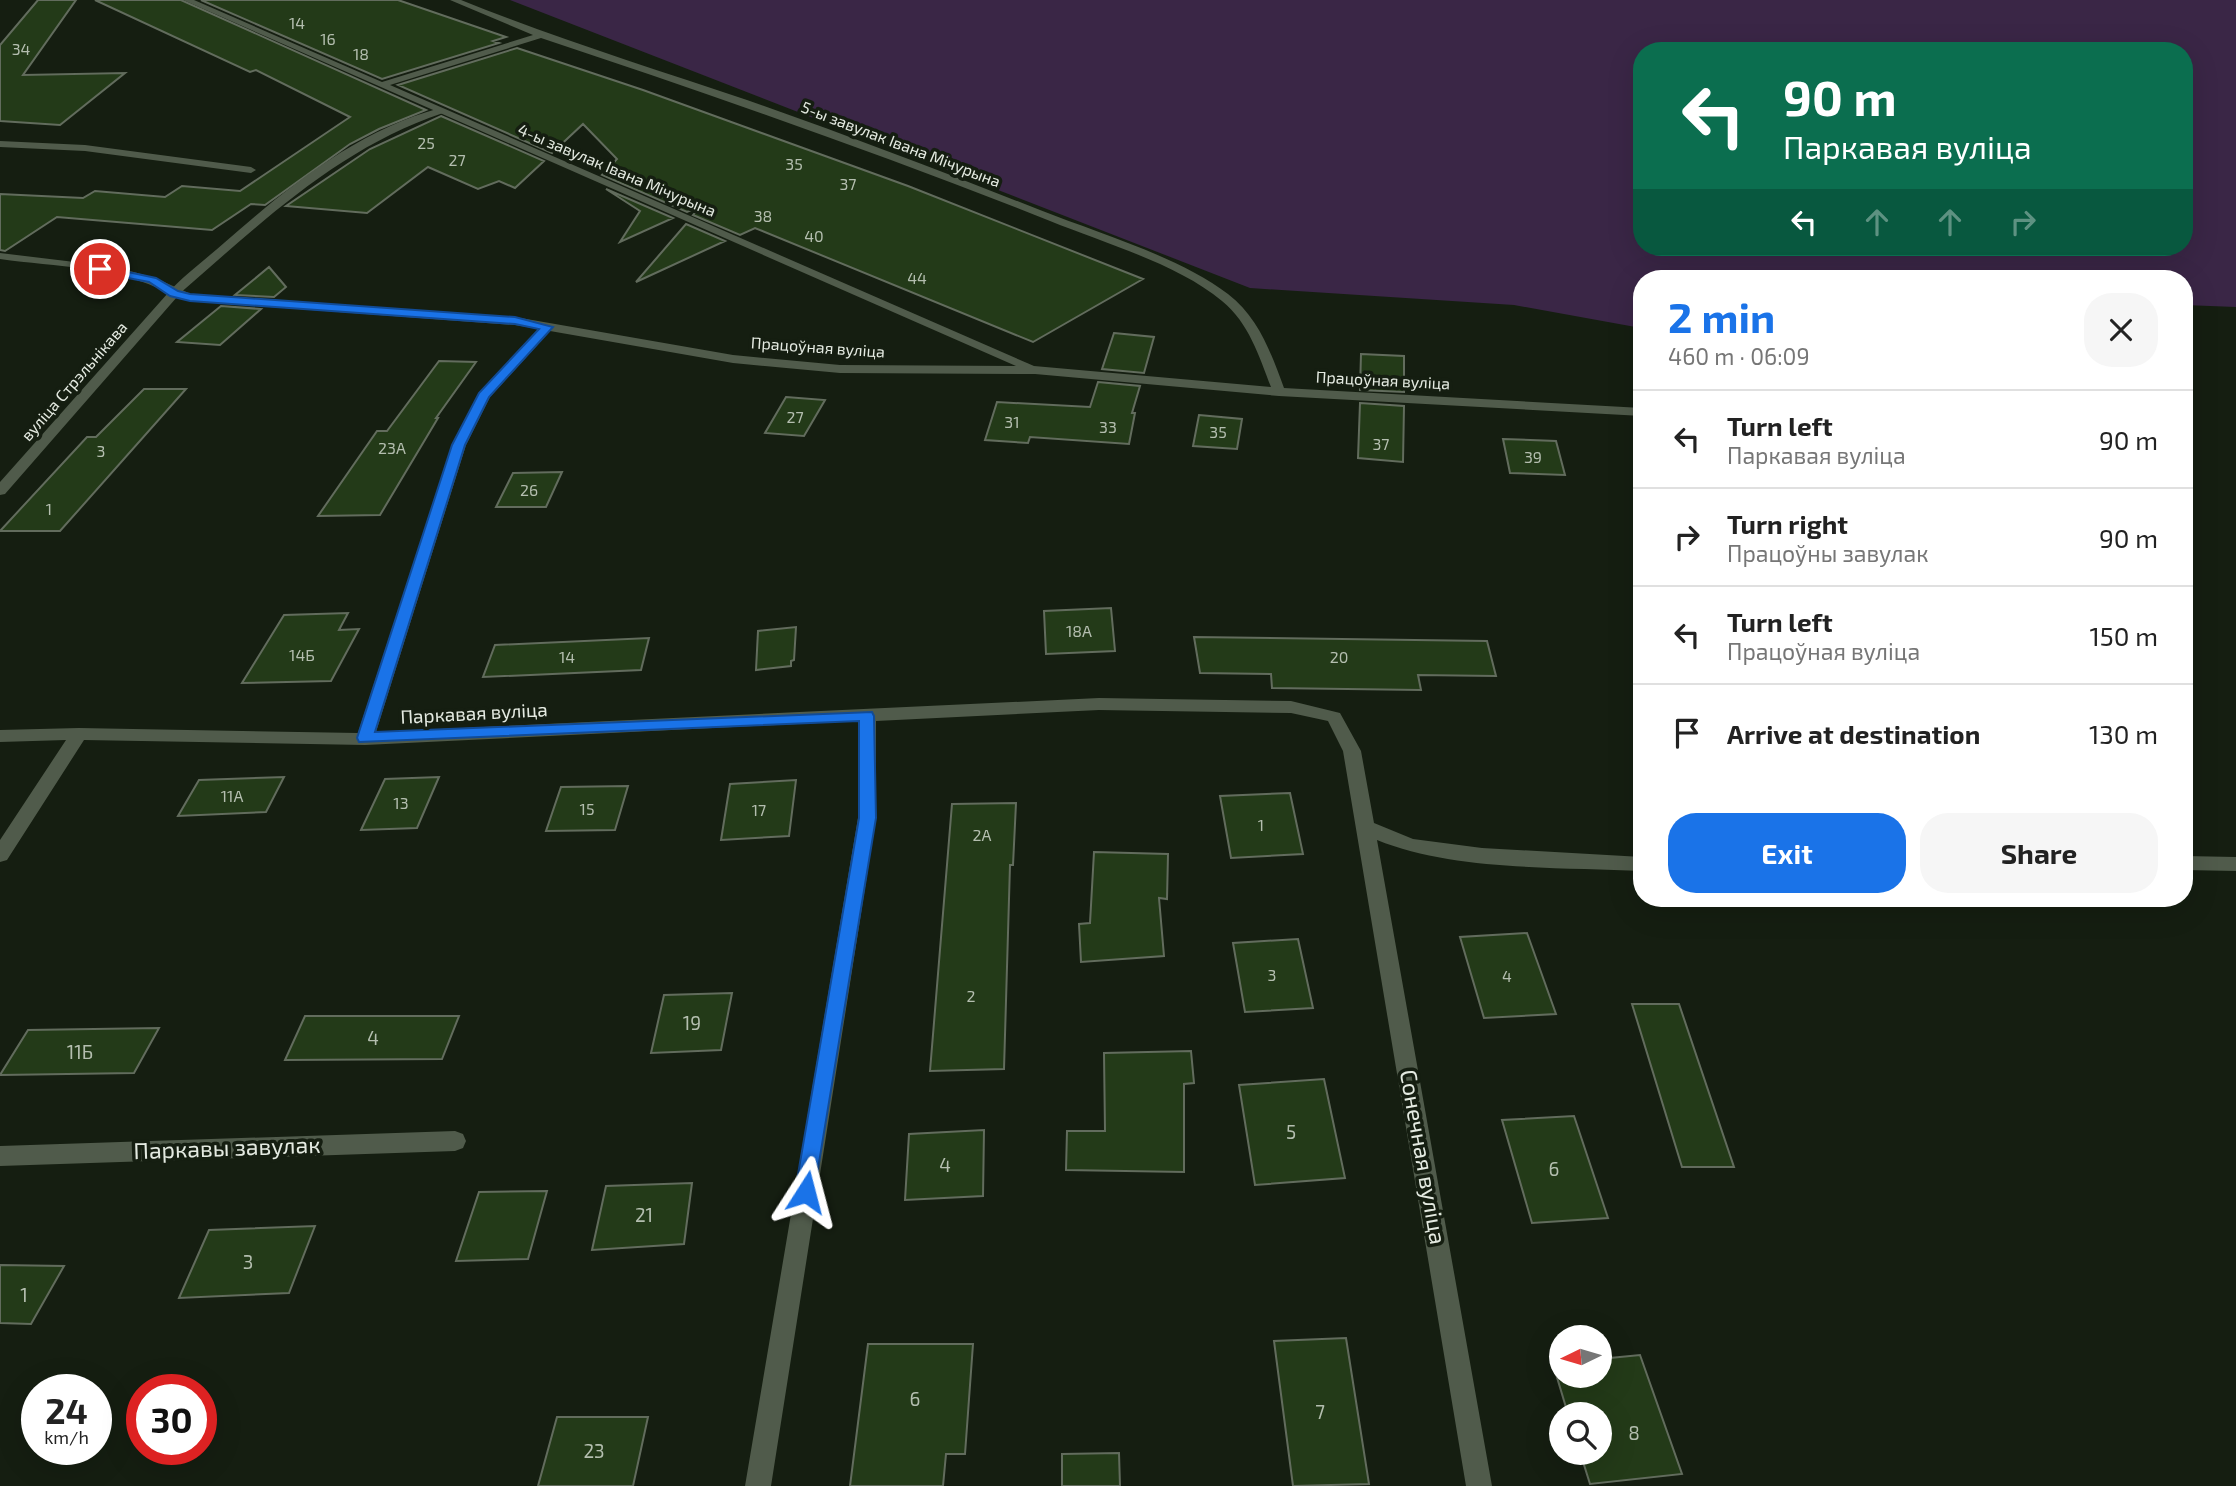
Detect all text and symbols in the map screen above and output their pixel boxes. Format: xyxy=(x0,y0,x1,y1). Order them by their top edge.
house number: 14 xyxy=(289,13,305,32)
house number: 16 xyxy=(320,29,336,48)
house number: 34 xyxy=(12,39,31,58)
house number: 18 xyxy=(353,44,369,63)
text: 90 m xyxy=(1783,67,1897,126)
icon: left xyxy=(1668,70,1759,161)
street label: 5-ы завулак Івана Мічурына xyxy=(798,97,1004,191)
street label: 4-ы завулак Івана Мічурына xyxy=(515,119,719,221)
text: Паркавая вуліца xyxy=(1783,127,2032,165)
house number: 25 xyxy=(417,133,435,152)
house number: 27 xyxy=(448,150,466,169)
house number: 35 xyxy=(785,154,803,173)
house number: 37 xyxy=(839,174,857,193)
icon: left xyxy=(1785,203,1823,241)
icon: ahead xyxy=(1858,203,1896,241)
icon: ahead xyxy=(1931,203,1969,241)
icon: right xyxy=(2004,203,2042,241)
house number: 38 xyxy=(754,206,772,225)
house number: 40 xyxy=(804,226,824,245)
pin xyxy=(70,239,130,299)
icon: arrive xyxy=(81,250,119,288)
house number: 44 xyxy=(907,268,927,287)
text: 2 min xyxy=(1668,291,1775,341)
button: close xyxy=(2084,293,2158,367)
street label: вуліца Стрэльнікава xyxy=(17,317,131,445)
street label: Працоўная вуліца xyxy=(750,332,886,362)
text: 460 m · 06:09 xyxy=(1668,342,1810,370)
street label: Працоўная вуліца xyxy=(1315,366,1451,394)
house number: 27 xyxy=(786,407,804,426)
text: Turn left xyxy=(1727,410,1833,441)
house number: 31 xyxy=(1004,412,1020,431)
house number: 33 xyxy=(1099,417,1117,436)
icon: left xyxy=(1668,420,1706,458)
house number: 35 xyxy=(1209,422,1227,441)
text: 90 m xyxy=(2099,424,2158,455)
house number: 37 xyxy=(1372,434,1390,453)
house number: 23А xyxy=(378,438,406,457)
house number: 3 xyxy=(97,441,105,460)
text: Паркавая вуліца xyxy=(1727,441,1906,469)
house number: 39 xyxy=(1524,447,1542,466)
house number: 26 xyxy=(520,480,538,499)
house number: 1 xyxy=(46,499,52,518)
text: Turn right xyxy=(1727,508,1848,539)
icon: right xyxy=(1668,518,1706,556)
text: 90 m xyxy=(2099,522,2158,553)
text: Працоўны завулак xyxy=(1727,539,1929,567)
text: Turn left xyxy=(1727,606,1833,637)
icon: left xyxy=(1668,616,1706,654)
text: 150 m xyxy=(2089,620,2158,651)
house number: 18А xyxy=(1066,621,1092,640)
text: Працоўная вуліца xyxy=(1727,637,1920,665)
house number: 14Б xyxy=(289,645,315,664)
house number: 14 xyxy=(559,647,575,666)
house number: 20 xyxy=(1330,647,1348,666)
street label: Паркавая вуліца xyxy=(400,697,548,729)
icon: arrive xyxy=(1668,714,1706,752)
text: Arrive at destination xyxy=(1727,718,1980,749)
text: 130 m xyxy=(2089,718,2158,749)
house number: 11А xyxy=(221,786,243,805)
house number: 13 xyxy=(393,793,409,812)
house number: 15 xyxy=(580,799,594,818)
house number: 17 xyxy=(752,800,766,819)
button: Exit xyxy=(1668,813,1906,893)
button: Share xyxy=(1920,813,2158,893)
house number: 1 xyxy=(1258,815,1264,834)
house number: 2А xyxy=(973,825,992,844)
house number: 3 xyxy=(1268,965,1276,984)
house number: 4 xyxy=(1502,966,1512,985)
house number: 2 xyxy=(967,986,976,1005)
house number: 19 xyxy=(683,1011,701,1034)
house number: 4 xyxy=(367,1026,379,1049)
house number: 11Б xyxy=(67,1040,93,1063)
street label: Сонечная вуліца xyxy=(1394,1067,1453,1247)
house number: 5 xyxy=(1286,1120,1296,1143)
street label: Паркавы завулак xyxy=(133,1130,321,1165)
house number: 4 xyxy=(939,1153,951,1176)
position arrow xyxy=(769,1155,843,1229)
house number: 6 xyxy=(1549,1157,1559,1180)
house number: 21 xyxy=(635,1203,653,1226)
house number: 3 xyxy=(243,1250,253,1273)
house number: 1 xyxy=(20,1283,28,1306)
north arrow xyxy=(1549,1325,1612,1388)
map controls xyxy=(1549,1325,1612,1465)
speed limit sign: 30 xyxy=(126,1374,217,1465)
house number: 6 xyxy=(910,1387,920,1410)
text: 24 xyxy=(45,1389,88,1431)
house number: 7 xyxy=(1315,1400,1325,1423)
button: search xyxy=(1549,1402,1612,1465)
house number: 8 xyxy=(1628,1421,1640,1444)
text: km/h xyxy=(44,1426,89,1448)
house number: 23 xyxy=(583,1439,605,1462)

